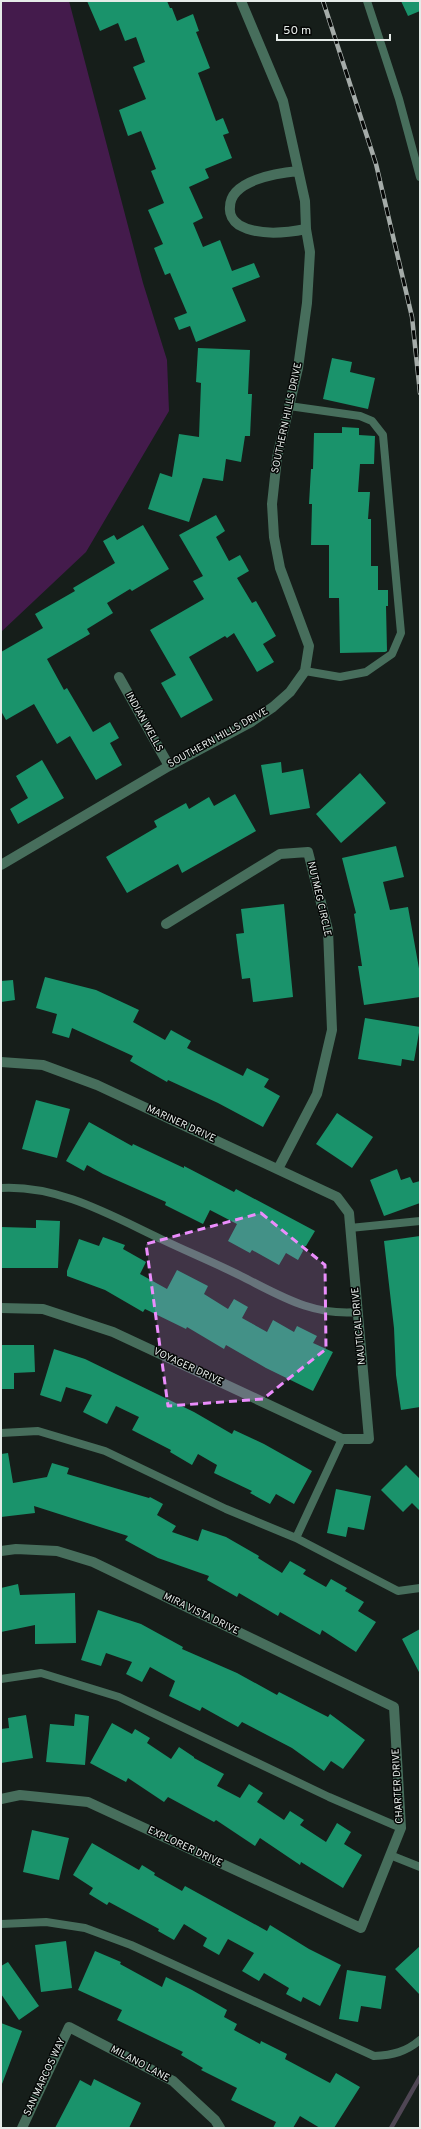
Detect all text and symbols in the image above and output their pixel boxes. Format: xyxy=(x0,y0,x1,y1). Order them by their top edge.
scale bar xyxy=(277,16,390,42)
text: 50 m xyxy=(283,23,311,39)
street label: SOUTHERN HILLS DRIVE xyxy=(269,362,305,474)
street label: INDIAN WELLS xyxy=(122,690,166,754)
street label: SOUTHERN HILLS DRIVE xyxy=(166,705,270,771)
street label: NUTMEG CIRCLE xyxy=(304,860,334,938)
street label: MARINER DRIVE xyxy=(145,1102,217,1146)
street label: NAUTICAL DRIVE xyxy=(349,1287,369,1365)
street label: VOYAGER DRIVE xyxy=(151,1345,225,1389)
street label: MIRA VISTA DRIVE xyxy=(161,1590,241,1638)
street label: CHARTER DRIVE xyxy=(390,1748,406,1824)
street label: EXPLORER DRIVE xyxy=(145,1824,225,1870)
street label: SAN MARCOS WAY xyxy=(21,2035,69,2118)
street label: MILANO LANE xyxy=(108,2043,172,2085)

